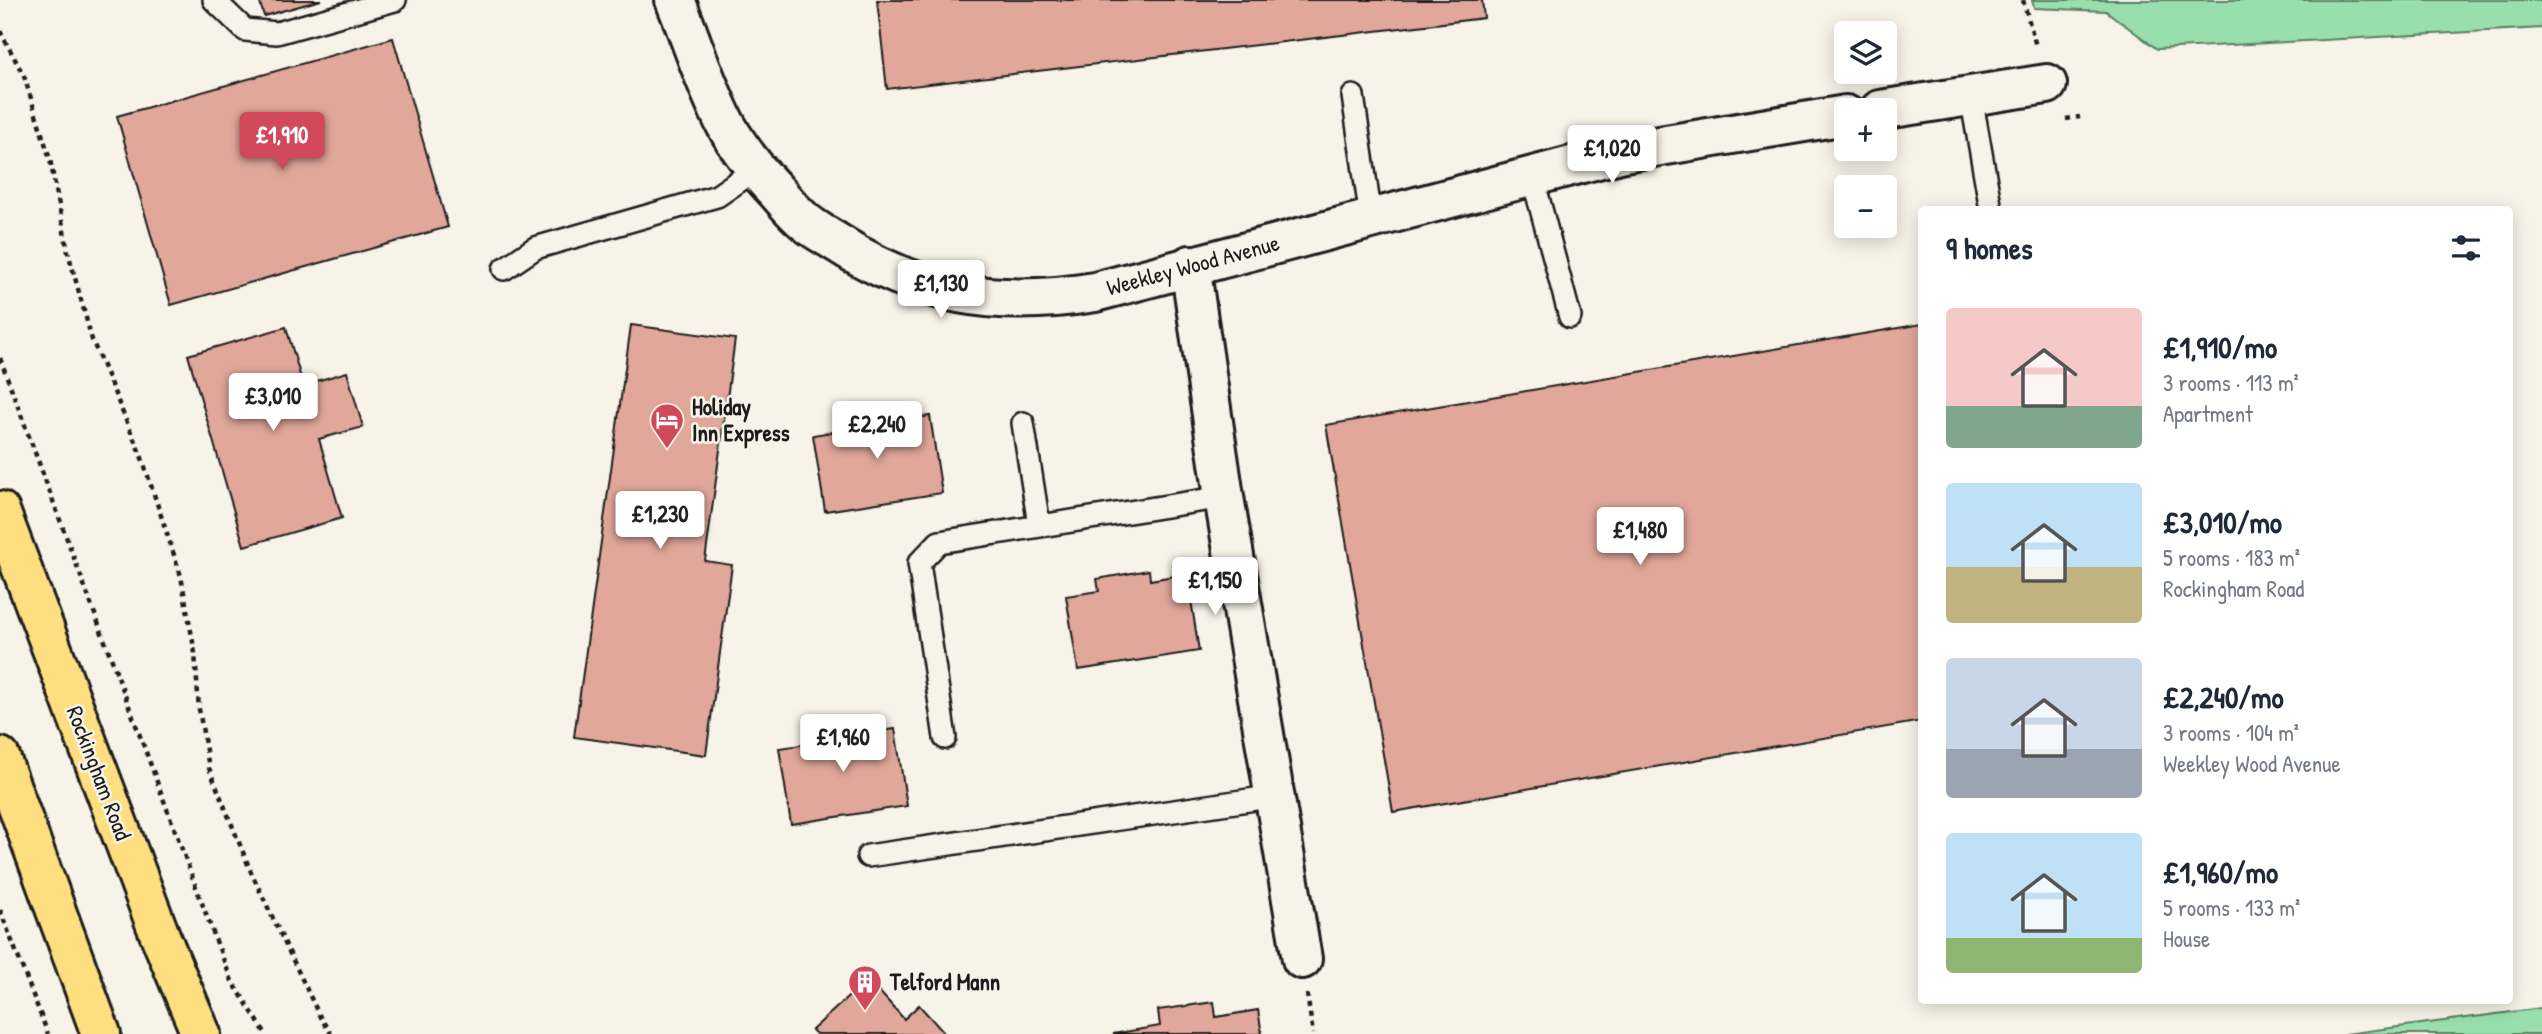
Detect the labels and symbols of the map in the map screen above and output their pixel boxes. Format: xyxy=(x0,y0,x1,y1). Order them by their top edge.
pin: £1,910 xyxy=(225,113,339,172)
pin: £1,020 xyxy=(1555,125,1669,185)
street label: Weekley Wood Avenue xyxy=(1103,227,1283,302)
pin: £1,130 xyxy=(884,260,998,320)
pin: £3,010 xyxy=(216,374,330,433)
place label: Holiday Inn Express xyxy=(692,391,790,449)
hotel icon: Holiday Inn Express xyxy=(648,401,686,450)
pin: £2,240 xyxy=(820,402,934,461)
pin: £1,230 xyxy=(603,491,717,551)
pin: £1,480 xyxy=(1583,508,1697,567)
pin: £1,150 xyxy=(1158,558,1272,617)
street label: Rockingham Road xyxy=(60,701,139,844)
pin: £1,960 xyxy=(786,714,900,774)
building icon: Telford Mann xyxy=(846,963,884,1012)
place label: Telford Mann xyxy=(889,966,1000,997)

